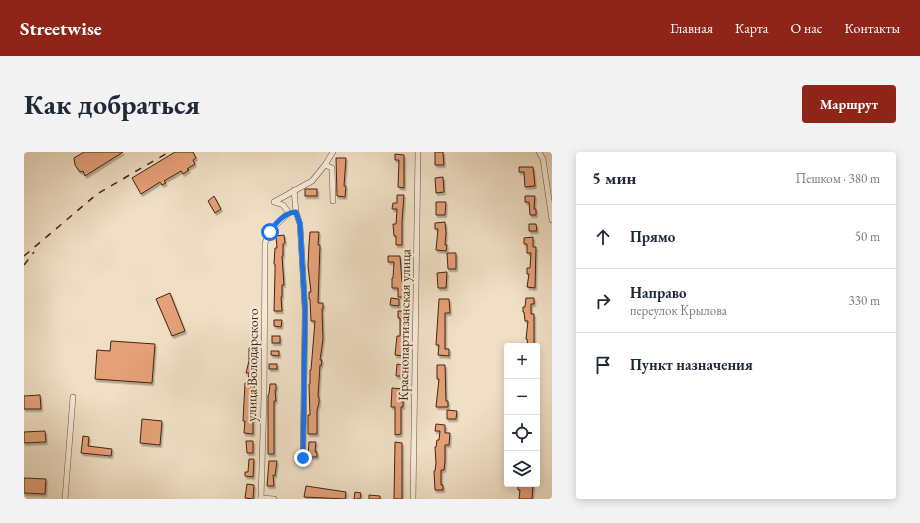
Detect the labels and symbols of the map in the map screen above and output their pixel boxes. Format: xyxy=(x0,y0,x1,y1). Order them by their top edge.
route start xyxy=(261,223,279,241)
street label: Краснопартизанская улица xyxy=(394,248,414,401)
street label: улица Володарского xyxy=(242,308,262,422)
route end xyxy=(294,449,312,467)

